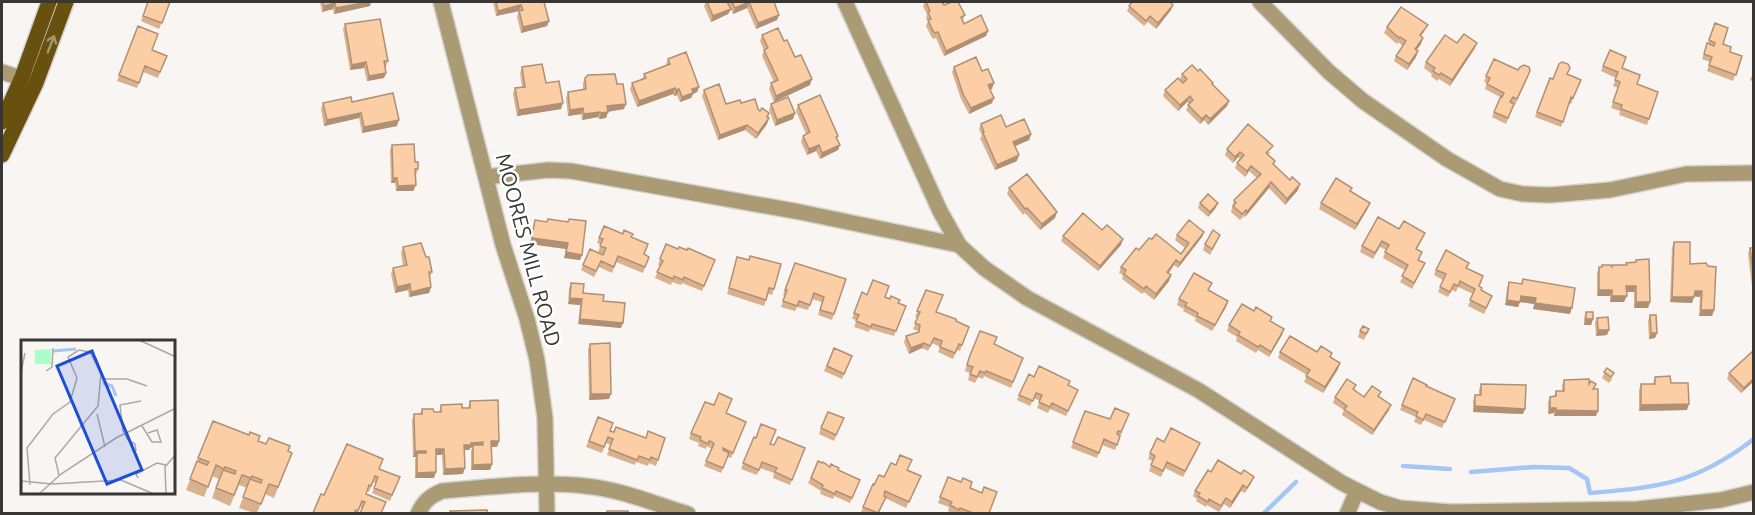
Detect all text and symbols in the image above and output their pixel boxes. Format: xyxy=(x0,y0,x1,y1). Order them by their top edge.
one-way arrow xyxy=(46,35,57,54)
street label: MOORES MILL ROAD xyxy=(492,151,566,349)
inset map xyxy=(21,340,176,494)

